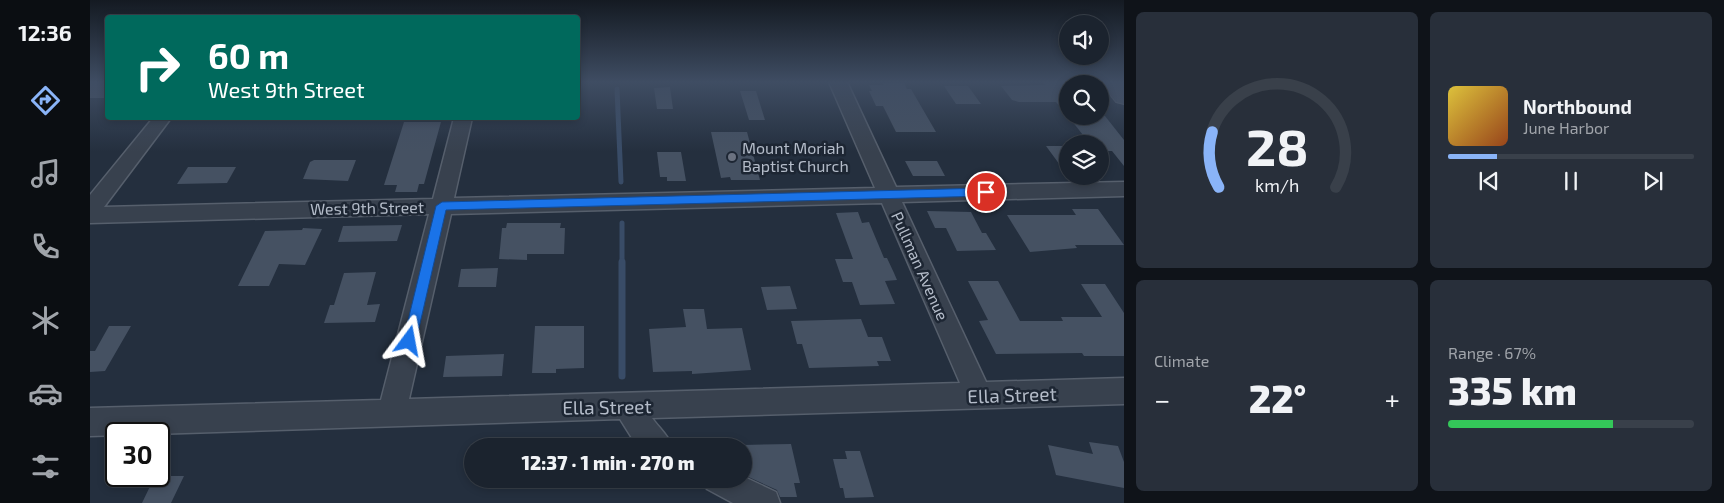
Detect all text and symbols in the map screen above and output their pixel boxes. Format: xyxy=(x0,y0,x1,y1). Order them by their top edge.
map controls xyxy=(1059,15,1109,185)
button: sound xyxy=(1059,15,1109,65)
text: 12:36 xyxy=(18,19,72,45)
text: 60 m xyxy=(208,34,289,76)
icon: right xyxy=(125,35,190,100)
button: search xyxy=(1059,75,1109,125)
text: West 9th Street xyxy=(208,76,365,102)
icon: directions xyxy=(28,83,63,118)
text: Northbound xyxy=(1523,95,1632,118)
text: 28 xyxy=(1246,114,1308,176)
text: June Harbor xyxy=(1523,118,1610,137)
button: layers xyxy=(1059,135,1109,185)
place label: Mount Moriah Baptist Church xyxy=(742,138,849,175)
marker: Mount Moriah Baptist Church xyxy=(726,151,738,163)
icon: music xyxy=(28,156,63,191)
icon: previous xyxy=(1475,167,1503,195)
icon: pause xyxy=(1557,167,1585,195)
icon: next xyxy=(1639,167,1667,195)
pin xyxy=(965,171,1007,213)
text: km/h xyxy=(1255,174,1299,196)
icon: arrive xyxy=(972,178,1000,206)
street label: West 9th Street xyxy=(310,197,424,218)
street label: Pullman Avenue xyxy=(888,209,953,323)
icon: phone xyxy=(28,229,63,264)
icon: climate xyxy=(28,303,63,338)
position arrow xyxy=(382,314,434,366)
text: Range · 67% xyxy=(1448,343,1536,362)
text: Climate xyxy=(1154,351,1209,370)
text: 335 km xyxy=(1448,367,1577,413)
text: 22° xyxy=(1249,375,1306,421)
icon: car xyxy=(28,376,63,411)
street label: Ella Street xyxy=(967,381,1057,408)
text: − xyxy=(1154,382,1170,416)
text: + xyxy=(1385,382,1400,416)
street label: Ella Street xyxy=(562,394,652,419)
speed limit sign: 30 xyxy=(105,422,170,487)
icon: filters xyxy=(28,449,63,484)
text: 12:37 · 1 min · 270 m xyxy=(521,451,695,474)

